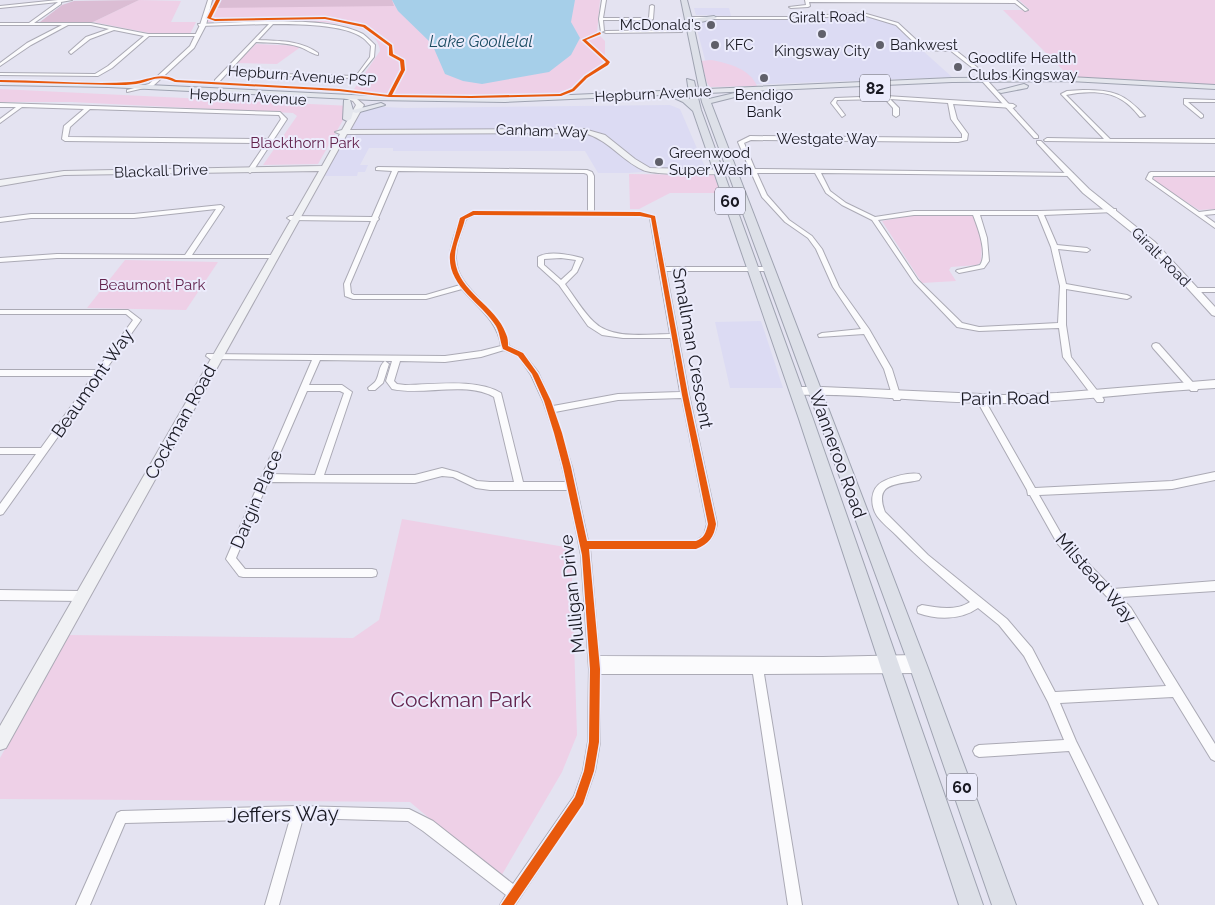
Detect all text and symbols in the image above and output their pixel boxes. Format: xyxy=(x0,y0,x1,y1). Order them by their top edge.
street label: Giralt Road xyxy=(789,7,865,27)
place label: McDonald's xyxy=(620,16,701,34)
marker: McDonald's xyxy=(705,19,717,31)
marker: Kingsway City xyxy=(816,28,828,40)
water label: Lake Goollelal xyxy=(429,32,533,51)
place label: KFC xyxy=(725,36,754,54)
place label: Bankwest xyxy=(890,36,958,54)
marker: KFC xyxy=(709,39,721,51)
marker: Bankwest xyxy=(874,39,886,51)
place label: Kingsway City xyxy=(774,42,870,60)
place label: Goodlife Health Clubs Kingsway xyxy=(968,49,1078,84)
marker: Goodlife Health Clubs Kingsway xyxy=(952,61,964,73)
street label: Hepburn Avenue PSP xyxy=(227,62,377,90)
marker: Bendigo Bank xyxy=(758,72,770,84)
road number: 82 xyxy=(860,75,890,102)
street label: Hepburn Avenue xyxy=(594,82,712,106)
street label: Hepburn Avenue xyxy=(189,85,307,109)
place label: Bendigo Bank xyxy=(735,86,793,121)
street label: Canham Way xyxy=(496,120,588,142)
street label: Westgate Way xyxy=(777,130,878,148)
park label: Blackthorn Park xyxy=(250,134,360,152)
place label: Greenwood Super Wash xyxy=(669,144,752,179)
marker: Greenwood Super Wash xyxy=(653,156,665,168)
street label: Blackall Drive xyxy=(114,160,208,182)
road number: 60 xyxy=(715,188,745,215)
street label: Giralt Road xyxy=(1128,224,1194,290)
street label: Smallman Crescent xyxy=(669,266,717,430)
park label: Beaumont Park xyxy=(99,276,205,294)
street label: Beaumont Way xyxy=(47,324,137,441)
street label: Cockman Road xyxy=(140,361,220,483)
street label: Wanneroo Road xyxy=(805,387,871,521)
street label: Parin Road xyxy=(960,387,1050,409)
street label: Dargin Place xyxy=(226,446,286,551)
street label: Milstead Way xyxy=(1051,529,1141,627)
street label: Mulligan Drive xyxy=(555,533,589,654)
park label: Cockman Park xyxy=(391,687,531,712)
road number: 60 xyxy=(947,774,977,800)
street label: Jeffers Way xyxy=(227,801,339,827)

